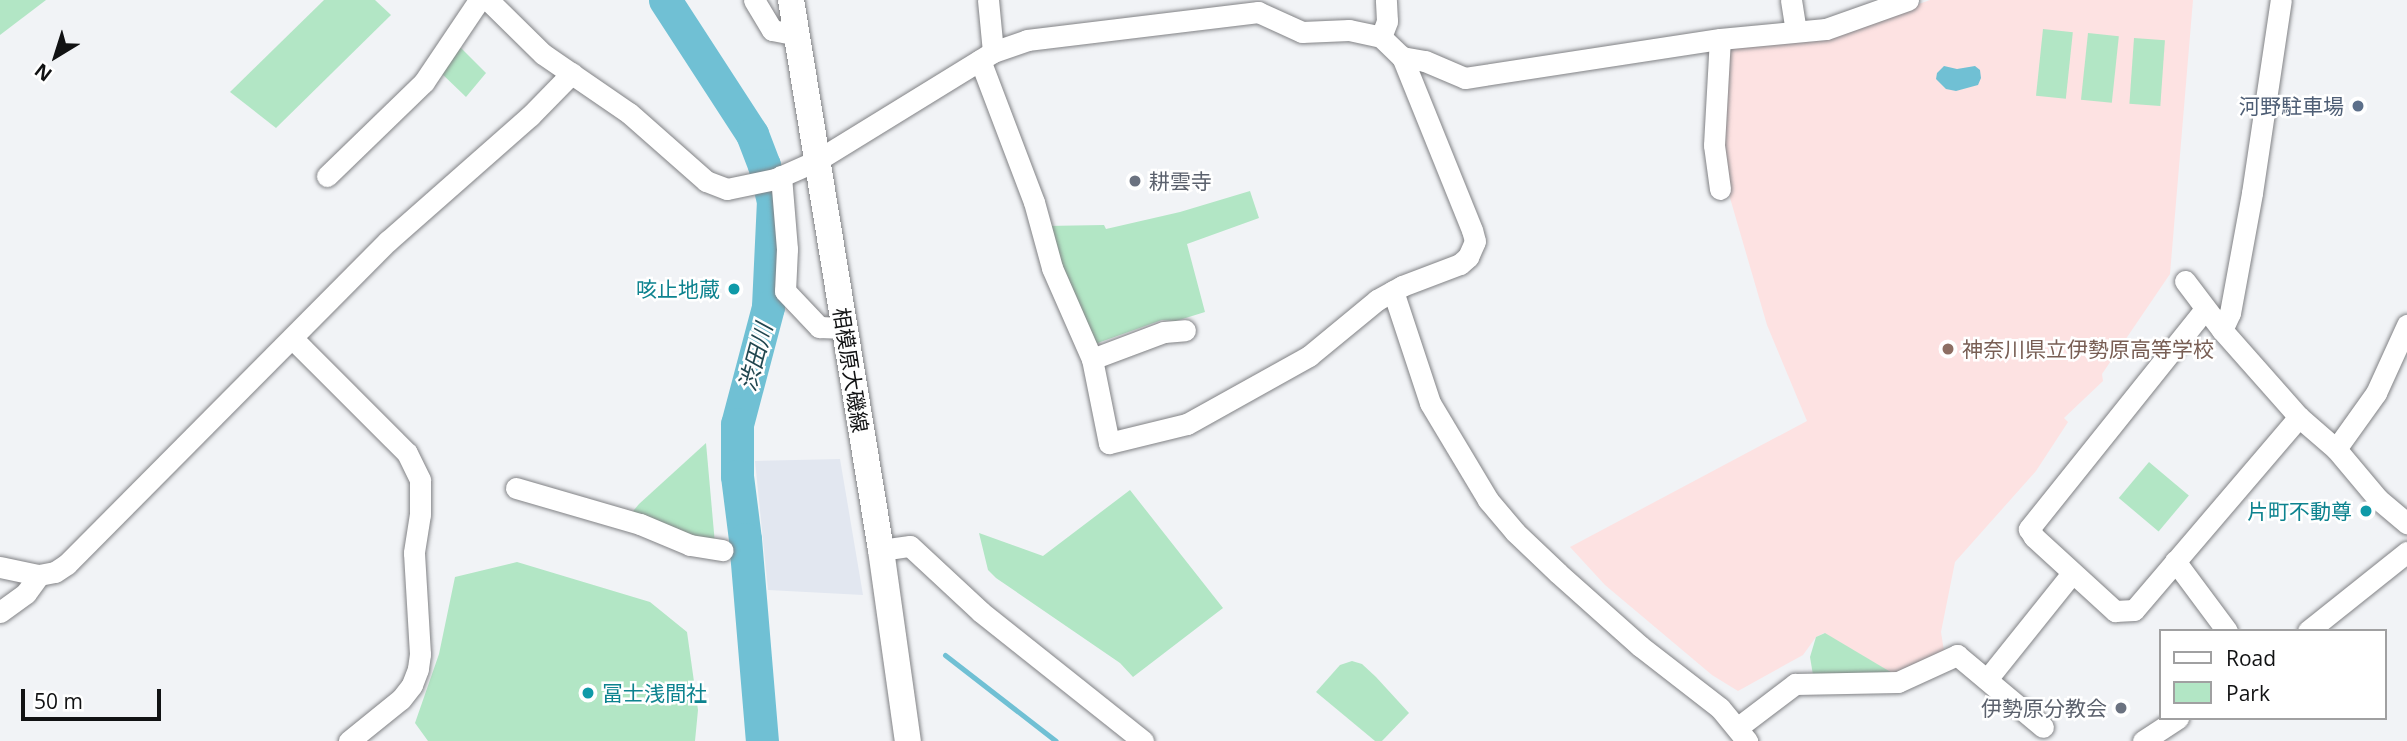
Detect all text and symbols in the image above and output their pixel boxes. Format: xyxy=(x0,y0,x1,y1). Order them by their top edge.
north arrow xyxy=(21,21,91,91)
text: N xyxy=(29,58,57,88)
place label: 河野駐車場 xyxy=(2239,93,2344,119)
marker: 河野駐車場 xyxy=(2350,98,2366,114)
place label: 耕雲寺 xyxy=(1149,168,1212,194)
marker: 耕雲寺 xyxy=(1127,173,1143,189)
place label: 咳止地蔵 xyxy=(636,276,720,302)
marker: 咳止地蔵 xyxy=(726,281,742,297)
street label: 相模原大磯線 xyxy=(829,306,873,434)
water label: 渋田川 xyxy=(733,320,777,394)
place label: 神奈川県立伊勢原高等学校 xyxy=(1962,336,2214,362)
marker: 神奈川県立伊勢原高等学校 xyxy=(1940,341,1956,357)
place label: 片町不動尊 xyxy=(2247,498,2352,524)
marker: 片町不動尊 xyxy=(2358,503,2374,519)
legend xyxy=(2158,629,2386,720)
text: Road xyxy=(2226,644,2276,672)
scale bar xyxy=(24,674,164,718)
text: Park xyxy=(2226,679,2270,707)
place label: 冨士浅間社 xyxy=(602,680,707,706)
marker: 冨士浅間社 xyxy=(580,685,596,701)
text: 50 m xyxy=(34,687,83,715)
place label: 伊勢原分教会 xyxy=(1981,695,2107,721)
marker: 伊勢原分教会 xyxy=(2113,700,2129,716)

